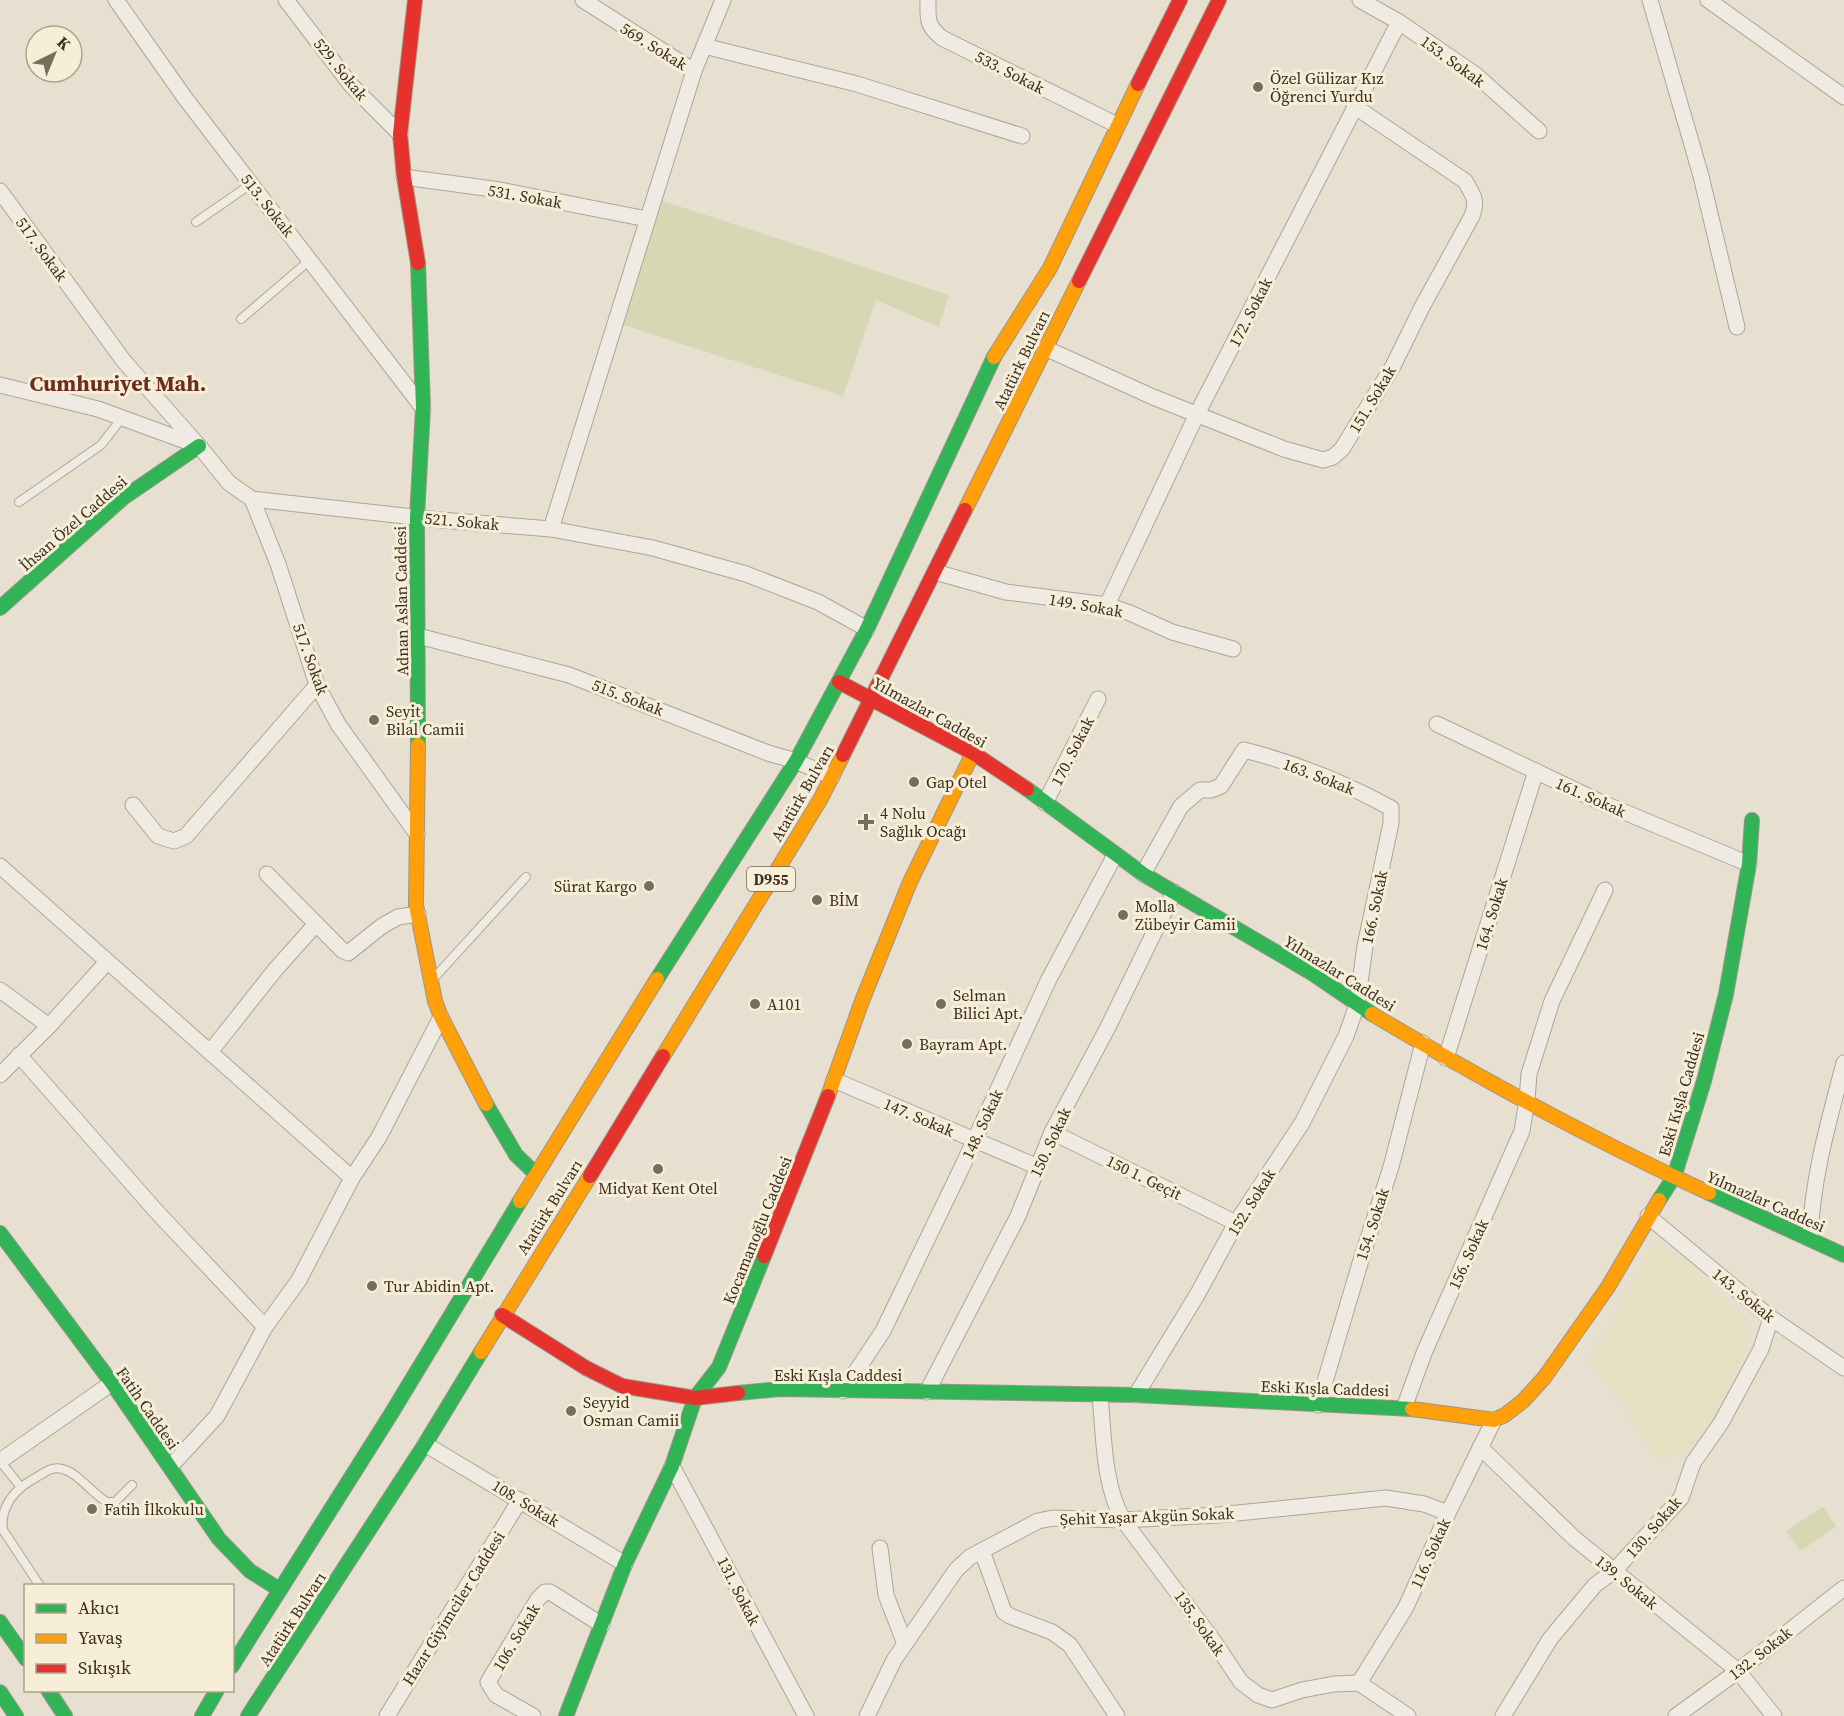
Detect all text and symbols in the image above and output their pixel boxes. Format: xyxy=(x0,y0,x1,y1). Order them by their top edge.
street label: 569. Sokak xyxy=(616,17,692,75)
north arrow xyxy=(24,24,84,84)
street label: 153. Sokak xyxy=(1416,30,1490,92)
text: K xyxy=(53,31,76,55)
street label: 529. Sokak xyxy=(309,33,373,105)
street label: 533. Sokak xyxy=(972,45,1049,99)
place label: Özel Gülizar Kız Öğrenci Yurdu xyxy=(1270,67,1383,107)
marker: Özel Gülizar Kız Öğrenci Yurdu xyxy=(1251,80,1265,94)
street label: 513. Sokak xyxy=(236,169,300,242)
street label: 531. Sokak xyxy=(486,179,564,213)
street label: 517. Sokak xyxy=(11,212,73,286)
street label: 172. Sokak xyxy=(1223,273,1277,350)
street label: Atatürk Bulvarı xyxy=(987,306,1055,414)
street label: 151. Sokak xyxy=(1343,361,1401,437)
district label: Cumhuriyet Mah. xyxy=(30,368,206,398)
street label: İhsan Özel Caddesi xyxy=(15,470,131,576)
street label: 521. Sokak xyxy=(424,507,501,535)
street label: Adnan Aslan Caddesi xyxy=(389,525,413,676)
street label: 149. Sokak xyxy=(1047,588,1125,622)
street label: 517. Sokak xyxy=(288,620,334,698)
street label: Yılmazlar Caddesi xyxy=(869,671,991,753)
street label: 515. Sokak xyxy=(589,673,667,721)
place label: Seyit Bilal Camii xyxy=(386,700,464,740)
street label: 170. Sokak xyxy=(1045,712,1099,789)
marker: Seyit Bilal Camii xyxy=(367,713,381,727)
street label: Atatürk Bulvarı xyxy=(765,740,839,845)
street label: 163. Sokak xyxy=(1280,752,1358,800)
place label: Gap Otel xyxy=(926,771,987,793)
street label: 161. Sokak xyxy=(1552,772,1630,822)
marker: Gap Otel xyxy=(907,775,921,789)
place label: 4 Nolu Sağlık Ocağı xyxy=(880,802,967,842)
marker: 4 Nolu Sağlık Ocağı xyxy=(857,813,875,831)
road number: D955 xyxy=(747,867,795,891)
street label: 166. Sokak xyxy=(1355,868,1393,946)
place label: Sürat Kargo xyxy=(554,875,637,897)
street label: 164. Sokak xyxy=(1470,875,1513,953)
marker: Sürat Kargo xyxy=(642,879,656,893)
place label: BİM xyxy=(829,889,859,911)
marker: BİM xyxy=(810,893,824,907)
place label: Molla Zübeyir Camii xyxy=(1135,895,1236,935)
marker: Molla Zübeyir Camii xyxy=(1116,908,1130,922)
street label: Yılmazlar Caddesi xyxy=(1280,930,1400,1016)
place label: Selman Bilici Apt. xyxy=(953,984,1023,1024)
place label: A101 xyxy=(767,993,802,1015)
marker: A101 xyxy=(748,997,762,1011)
marker: Selman Bilici Apt. xyxy=(934,997,948,1011)
street label: Eski Kışla Caddesi xyxy=(1653,1029,1709,1159)
place label: Bayram Apt. xyxy=(919,1033,1007,1055)
marker: Bayram Apt. xyxy=(900,1037,914,1051)
street label: 148. Sokak xyxy=(956,1085,1008,1163)
street label: 147. Sokak xyxy=(880,1092,958,1142)
street label: 150. Sokak xyxy=(1024,1103,1076,1181)
street label: 150 1. Geçit xyxy=(1103,1149,1186,1205)
street label: Kocamanoğlu Caddesi xyxy=(717,1152,797,1307)
street label: Atatürk Bulvarı xyxy=(511,1155,587,1259)
marker: Midyat Kent Otel xyxy=(651,1162,665,1176)
street label: 152. Sokak xyxy=(1222,1164,1280,1240)
street label: Yılmazlar Caddesi xyxy=(1703,1165,1829,1237)
place label: Midyat Kent Otel xyxy=(598,1177,718,1199)
street label: 154. Sokak xyxy=(1350,1185,1394,1263)
street label: 156. Sokak xyxy=(1443,1215,1493,1293)
street label: 143. Sokak xyxy=(1708,1263,1780,1327)
place label: Tur Abidin Apt. xyxy=(384,1275,494,1297)
marker: Tur Abidin Apt. xyxy=(365,1279,379,1293)
street label: Fatih Caddesi xyxy=(111,1362,185,1454)
street label: Eski Kışla Caddesi xyxy=(774,1364,903,1386)
street label: Eski Kışla Caddesi xyxy=(1260,1375,1390,1401)
place label: Seyyid Osman Camii xyxy=(583,1391,680,1431)
marker: Seyyid Osman Camii xyxy=(564,1404,578,1418)
street label: 108. Sokak xyxy=(488,1474,564,1532)
street label: 130. Sokak xyxy=(1620,1491,1686,1563)
place label: Fatih İlkokulu xyxy=(104,1498,204,1520)
marker: Fatih İlkokulu xyxy=(85,1502,99,1516)
street label: Şehit Yaşar Akgün Sokak xyxy=(1059,1502,1235,1530)
street label: 116. Sokak xyxy=(1405,1514,1455,1592)
street label: Hazır Giyimciler Caddesi xyxy=(396,1526,510,1689)
street label: 139. Sokak xyxy=(1591,1550,1663,1614)
street label: 131. Sokak xyxy=(712,1553,766,1630)
street label: Atatürk Bulvarı xyxy=(253,1567,331,1670)
legend xyxy=(24,1584,234,1692)
street label: 135. Sokak xyxy=(1169,1586,1231,1660)
text: Akıcı xyxy=(78,1595,119,1620)
street label: 106. Sokak xyxy=(487,1599,545,1675)
street label: 132. Sokak xyxy=(1724,1621,1797,1685)
text: Yavaş xyxy=(78,1625,123,1650)
text: Sıkışık xyxy=(78,1655,131,1680)

